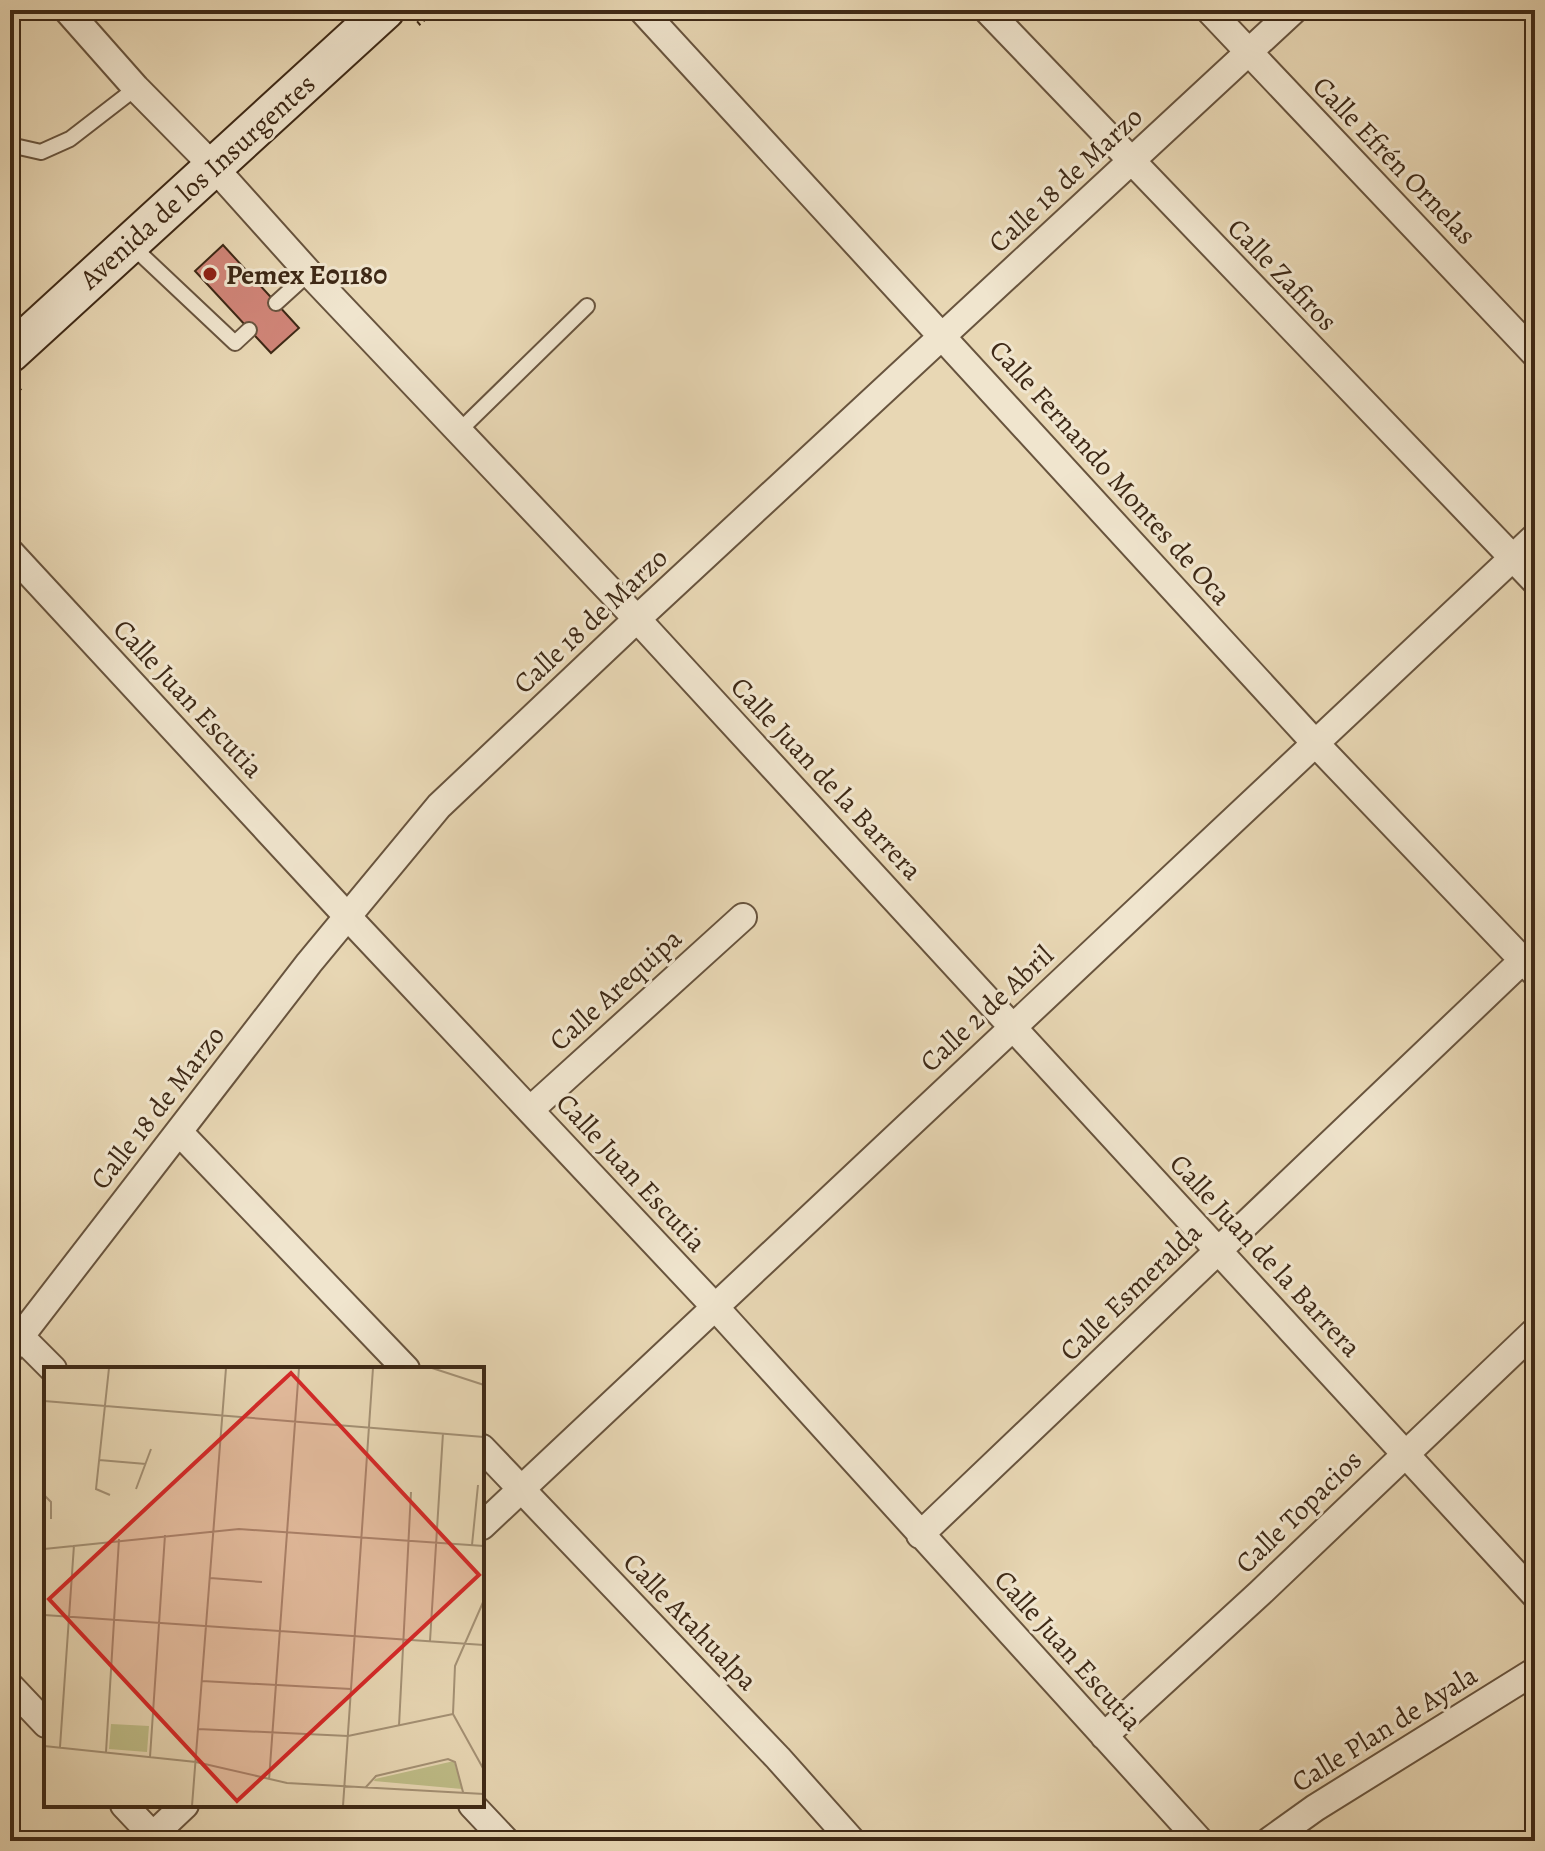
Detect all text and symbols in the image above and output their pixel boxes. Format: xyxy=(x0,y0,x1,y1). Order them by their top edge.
street label: Avenida de los Insurgentes xyxy=(71,66,324,299)
street label: Calle Efrén Ornelas xyxy=(1304,68,1485,253)
street label: Calle 18 de Marzo xyxy=(980,98,1151,261)
street label: Calle Zafiros xyxy=(1219,210,1346,339)
place label: Pemex E01180 xyxy=(226,256,387,294)
marker: Pemex E01180 xyxy=(201,265,219,283)
street label: Calle Fernando Montes de Oca xyxy=(981,332,1240,614)
street label: Calle 18 de Marzo xyxy=(505,539,676,702)
street label: Calle Juan Escutia xyxy=(105,611,272,787)
street label: Calle Juan de la Barrera xyxy=(722,669,931,889)
street label: Calle Arequipa xyxy=(541,920,690,1060)
street label: Calle 2 de Abril xyxy=(912,937,1062,1081)
street label: Calle 18 de Marzo xyxy=(82,1018,234,1197)
street label: Calle Juan Escutia xyxy=(548,1085,715,1261)
street label: Calle Juan de la Barrera xyxy=(1161,1146,1370,1366)
street label: Calle Esmeralda xyxy=(1051,1214,1210,1369)
inset map xyxy=(44,1367,484,1807)
street label: Calle Topacios xyxy=(1227,1442,1370,1582)
street label: Calle Atahualpa xyxy=(615,1544,766,1699)
street label: Calle Juan Escutia xyxy=(986,1562,1151,1739)
street label: Calle Plan de Ayala xyxy=(1284,1656,1485,1801)

